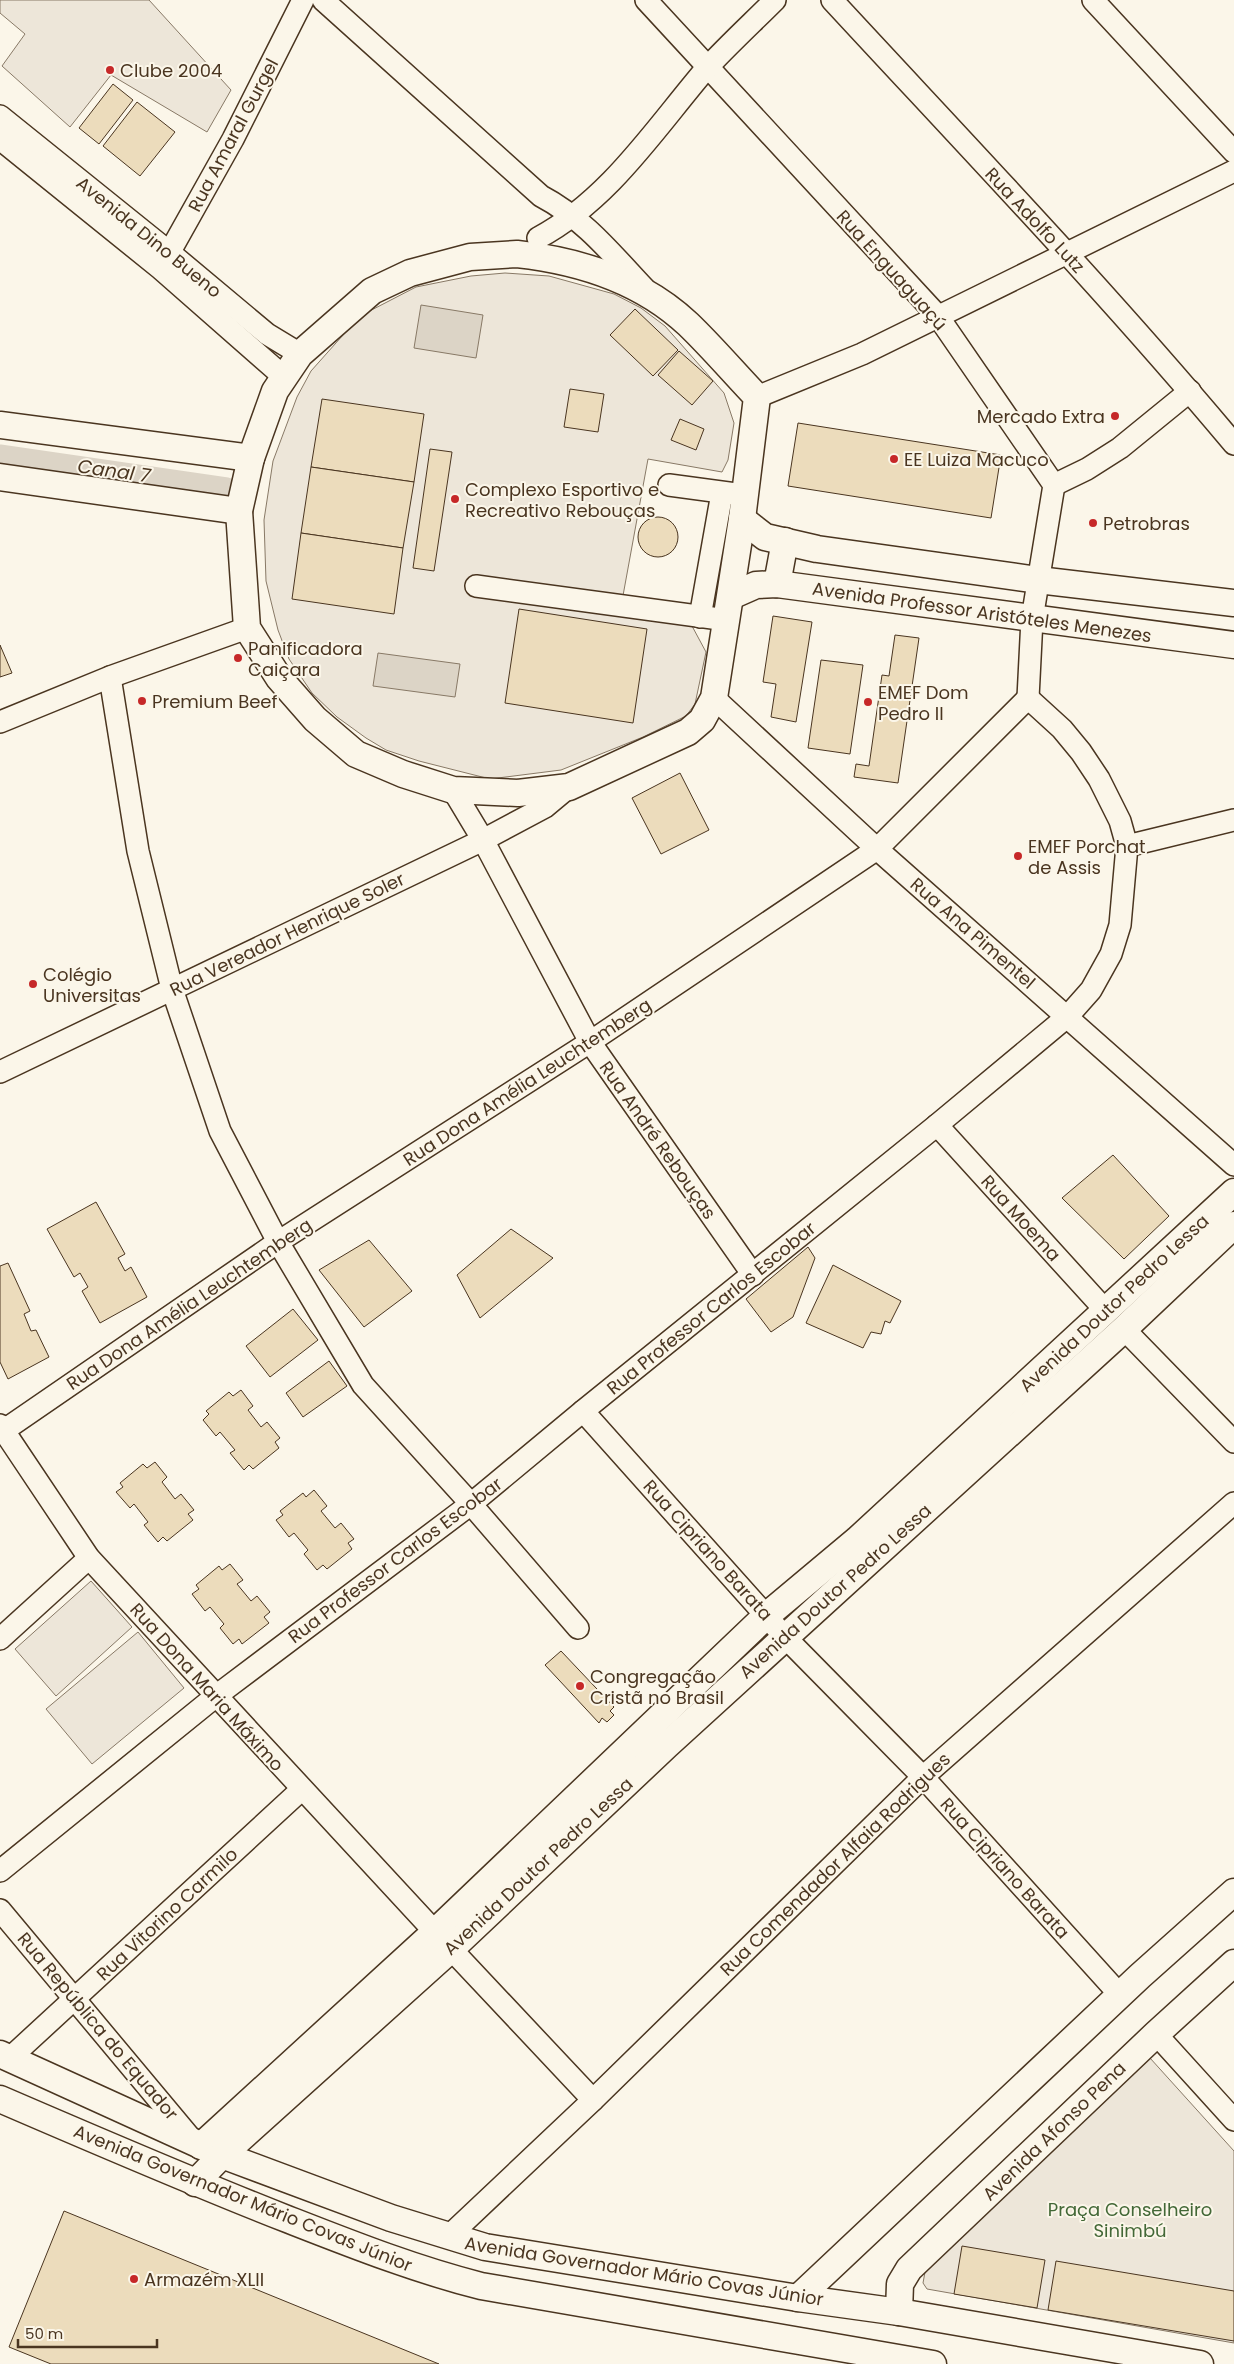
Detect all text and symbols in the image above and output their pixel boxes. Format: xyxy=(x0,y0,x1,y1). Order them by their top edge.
street label: Rua Amaral Gurgel xyxy=(182,54,284,216)
place label: Clube 2004 xyxy=(120,58,222,83)
marker: Clube 2004 xyxy=(104,64,116,76)
street label: Rua Adolfo Lutz xyxy=(979,162,1091,278)
street label: Avenida Dino Bueno xyxy=(71,171,227,303)
street label: Rua Enguaguaçú xyxy=(831,204,953,336)
place label: Mercado Extra xyxy=(977,404,1105,429)
marker: Mercado Extra xyxy=(1109,410,1121,422)
place label: EE Luiza Macuco xyxy=(904,447,1049,472)
water label: Canal 7 xyxy=(76,453,154,490)
marker: EE Luiza Macuco xyxy=(888,453,900,465)
place label: Complexo Esportivo e Recreativo Rebouças xyxy=(465,477,659,523)
marker: Complexo Esportivo e Recreativo Rebouças xyxy=(449,493,461,505)
place label: Petrobras xyxy=(1103,511,1190,536)
marker: Petrobras xyxy=(1087,517,1099,529)
street label: Avenida Professor Aristóteles Menezes xyxy=(811,576,1153,648)
place label: Panificadora Caiçara xyxy=(248,636,363,682)
marker: Panificadora Caiçara xyxy=(232,652,244,664)
place label: EMEF Dom Pedro II xyxy=(878,680,969,726)
place label: Premium Beef xyxy=(152,689,277,714)
marker: Premium Beef xyxy=(136,695,148,707)
marker: EMEF Dom Pedro II xyxy=(862,696,874,708)
place label: EMEF Porchat de Assis xyxy=(1028,834,1146,880)
marker: EMEF Porchat de Assis xyxy=(1012,850,1024,862)
street label: Rua Vereador Henrique Soler xyxy=(165,866,409,1002)
street label: Rua Ana Pimentel xyxy=(905,872,1041,994)
place label: Colégio Universitas xyxy=(43,962,141,1008)
marker: Colégio Universitas xyxy=(27,978,39,990)
street label: Rua Dona Amélia Leuchtemberg xyxy=(398,992,656,1172)
street label: Rua André Rebouças xyxy=(594,1056,722,1224)
street label: Rua Moema xyxy=(975,1169,1067,1267)
street label: Avenida Doutor Pedro Lessa xyxy=(1014,1208,1214,1398)
street label: Rua Dona Amélia Leuchtemberg xyxy=(61,1212,317,1396)
street label: Rua Professor Carlos Escobar xyxy=(601,1216,821,1400)
street label: Rua Professor Carlos Escobar xyxy=(283,1471,507,1649)
street label: Rua Cipriano Barata xyxy=(638,1474,778,1626)
street label: Avenida Doutor Pedro Lessa xyxy=(734,1498,936,1684)
street label: Rua Dona Maria Máximo xyxy=(125,1597,289,1777)
place label: Congregação Cristã no Brasil xyxy=(590,1664,724,1710)
marker: Congregação Cristã no Brasil xyxy=(574,1680,586,1692)
street label: Rua Comendador Alfaia Rodrigues xyxy=(714,1747,956,1981)
street label: Avenida Doutor Pedro Lessa xyxy=(438,1771,638,1961)
street label: Rua Cipriano Barata xyxy=(935,1792,1075,1944)
street label: Rua Vitorino Carmilo xyxy=(91,1842,243,1986)
street label: Rua República do Equador xyxy=(12,1927,184,2125)
street label: Avenida Afonso Pena xyxy=(977,2056,1131,2206)
street label: Avenida Governador Mário Covas Júnior xyxy=(70,2118,416,2278)
park label: Praça Conselheiro Sinimbú xyxy=(1048,2197,1212,2243)
street label: Avenida Governador Mário Covas Júnior xyxy=(463,2230,826,2312)
place label: Armazém XLII xyxy=(144,2267,264,2292)
marker: Armazém XLII xyxy=(128,2273,140,2285)
scale bar xyxy=(18,2316,156,2348)
text: 50 m xyxy=(25,2323,63,2344)

